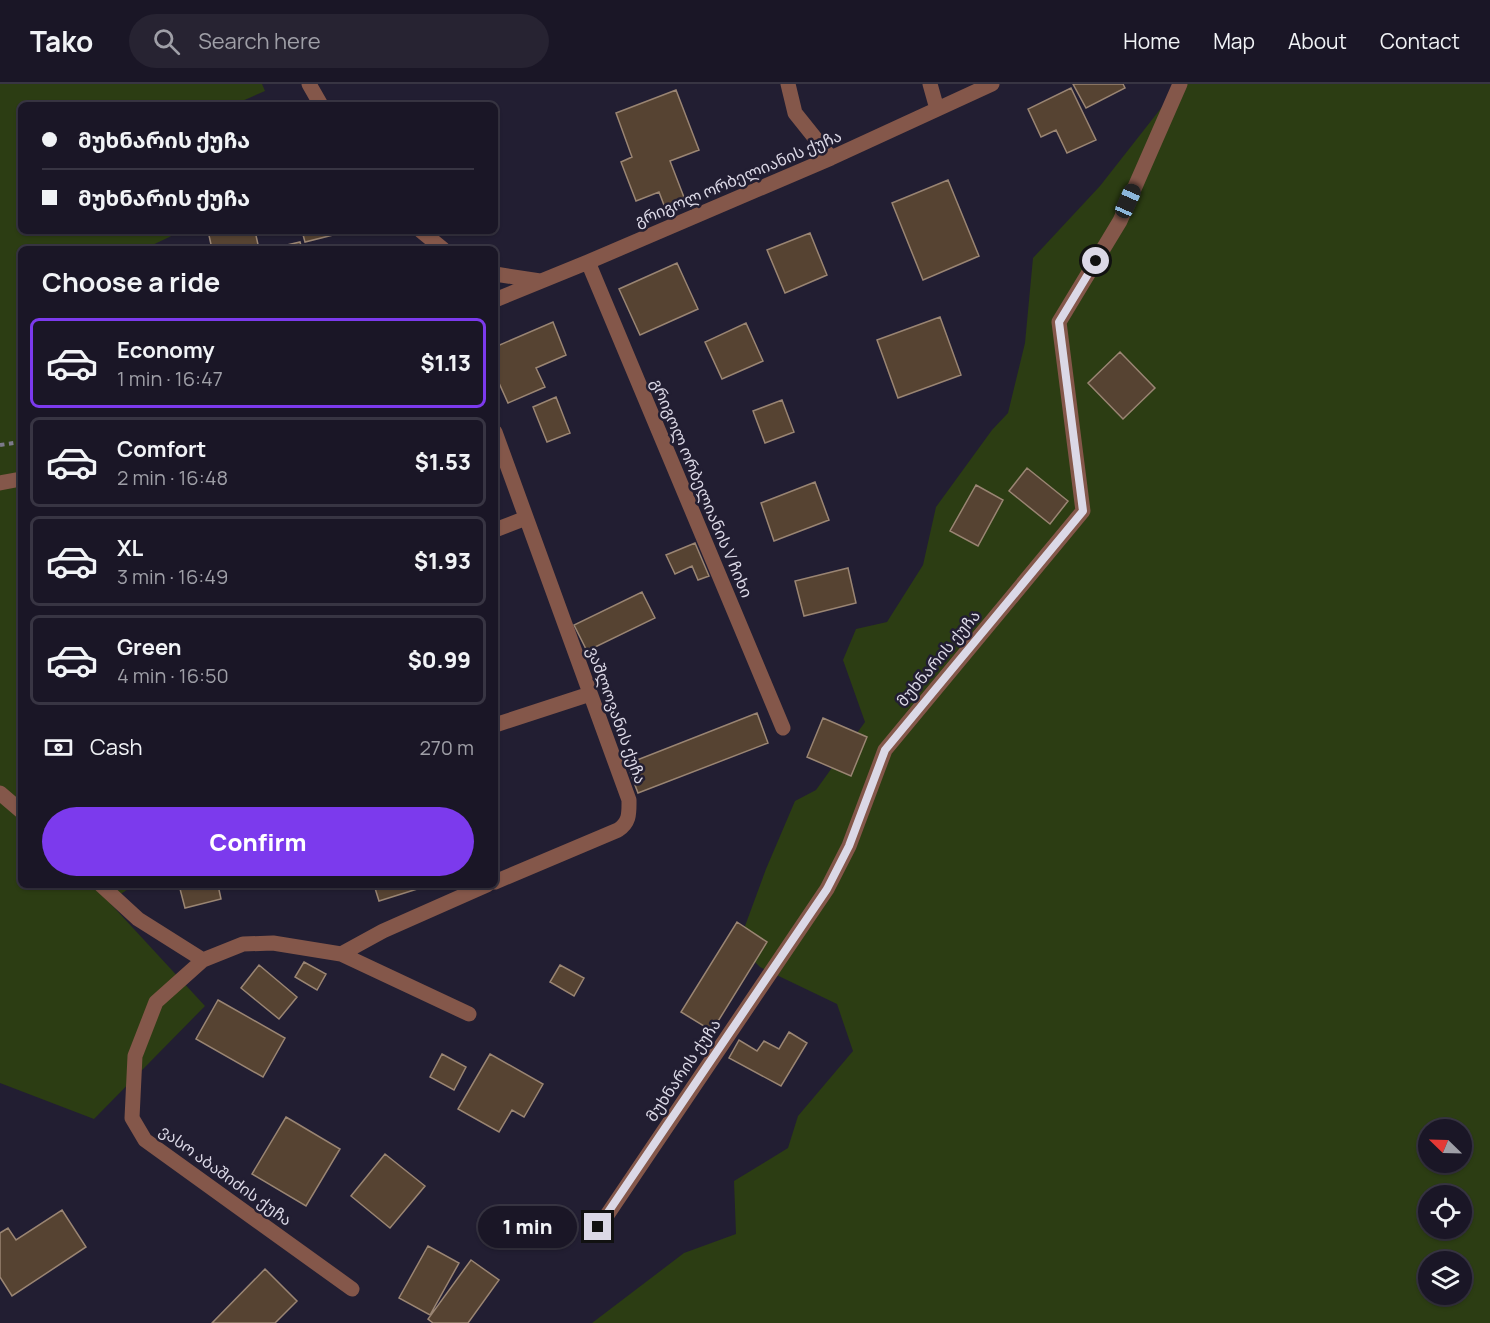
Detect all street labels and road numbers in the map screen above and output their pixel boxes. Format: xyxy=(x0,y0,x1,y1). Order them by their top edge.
street label: გრიგოლ ორბელიანის ქუჩა xyxy=(631,124,845,232)
street label: გრიგოლ ორბელიანის V ჩიხი xyxy=(646,375,758,601)
street label: მუხნარის ქუჩა xyxy=(891,605,985,711)
street label: ვაშლოვანის ქუჩა xyxy=(582,643,652,787)
street label: მუხნარის ქუჩა xyxy=(640,1014,726,1126)
street label: ვასო აბაშიძის ქუჩა xyxy=(155,1119,297,1231)

